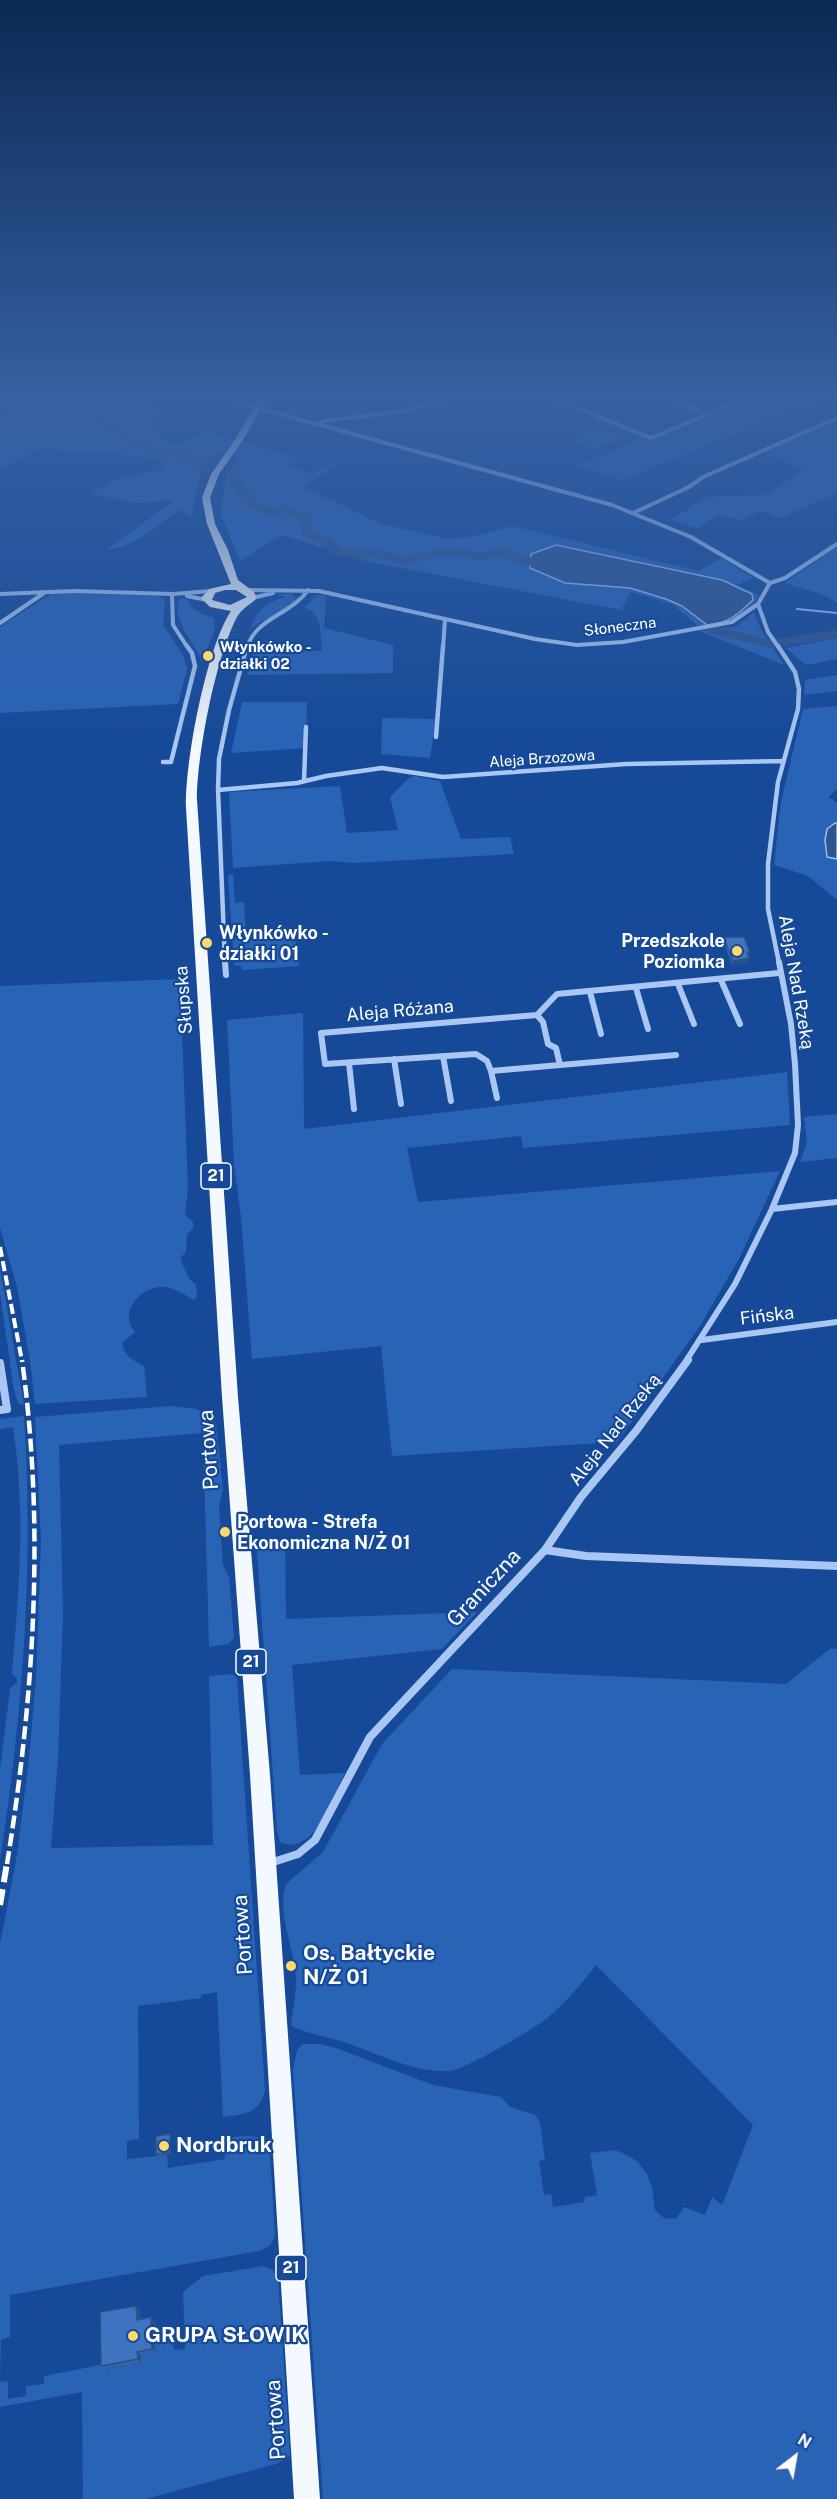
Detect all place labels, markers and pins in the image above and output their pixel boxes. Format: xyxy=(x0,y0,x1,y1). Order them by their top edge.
place label: Włynkówko - działki 02 xyxy=(220,638,312,673)
marker: Włynkówko - działki 02 xyxy=(201,649,215,663)
place label: Włynkówko - działki 01 xyxy=(219,922,329,964)
place label: Przedszkole Poziomka xyxy=(621,930,725,972)
marker: Włynkówko - działki 01 xyxy=(200,936,214,950)
marker: Przedszkole Poziomka xyxy=(730,944,744,958)
place label: Portowa - Strefa Ekonomiczna N/Ż 01 xyxy=(237,1511,410,1553)
marker: Portowa - Strefa Ekonomiczna N/Ż 01 xyxy=(218,1525,232,1539)
place label: Os. Bałtyckie N/Ż 01 xyxy=(303,1941,435,1991)
marker: Os. Bałtyckie N/Ż 01 xyxy=(284,1959,298,1973)
place label: Nordbruk xyxy=(176,2133,272,2159)
marker: Nordbruk xyxy=(157,2139,171,2153)
place label: GRUPA SŁOWIK xyxy=(145,2323,306,2349)
marker: GRUPA SŁOWIK xyxy=(126,2329,140,2343)

